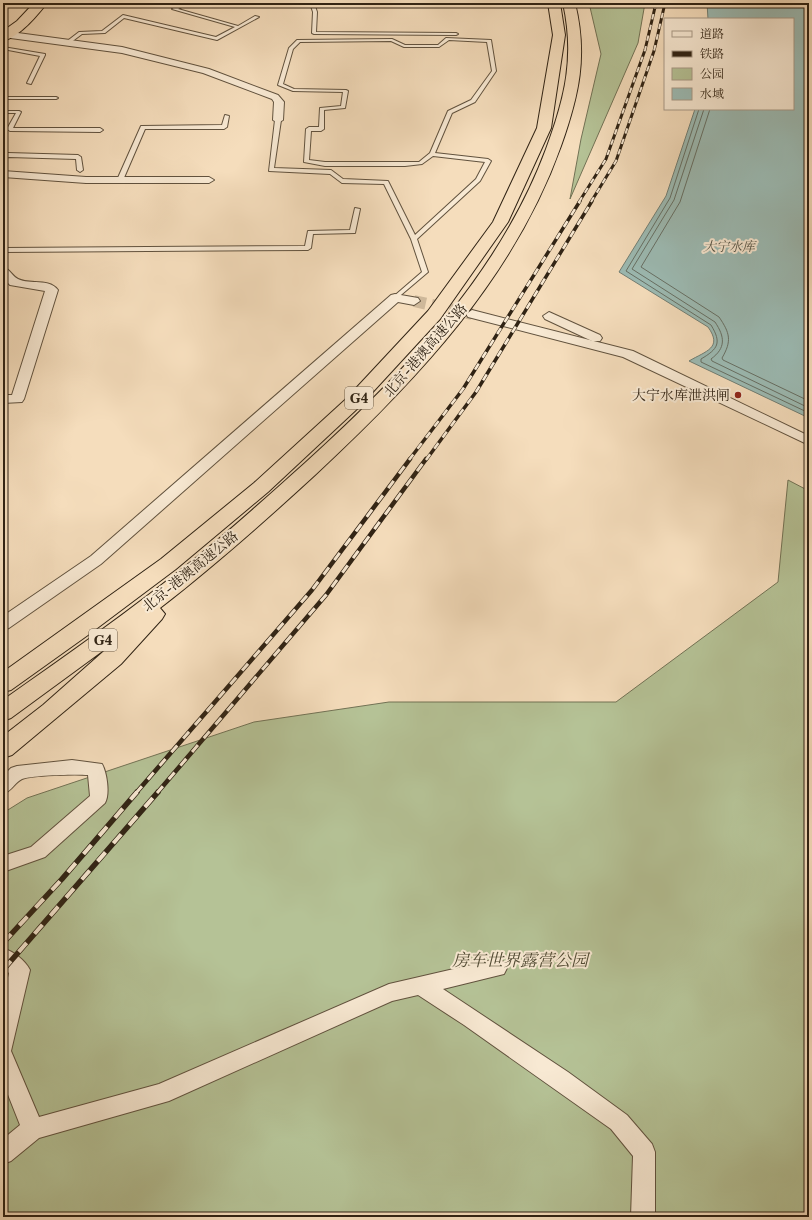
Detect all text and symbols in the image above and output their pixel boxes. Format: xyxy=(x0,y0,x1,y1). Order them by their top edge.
legend xyxy=(664,18,794,110)
text: 道路 xyxy=(700,26,724,41)
text: 铁路 xyxy=(700,46,724,61)
text: 公园 xyxy=(700,66,724,81)
text: 水域 xyxy=(700,86,724,101)
water label: 大宁水库 xyxy=(703,238,757,254)
street label: 北京-港澳高速公路 xyxy=(379,299,471,401)
place label: 大宁水库泄洪闸 xyxy=(632,386,730,404)
road number: G4 xyxy=(345,387,373,409)
marker: 大宁水库泄洪闸 xyxy=(733,390,743,400)
street label: 北京-港澳高速公路 xyxy=(138,527,242,615)
road number: G4 xyxy=(89,629,117,651)
park label: 房车世界露营公园 xyxy=(452,950,591,970)

